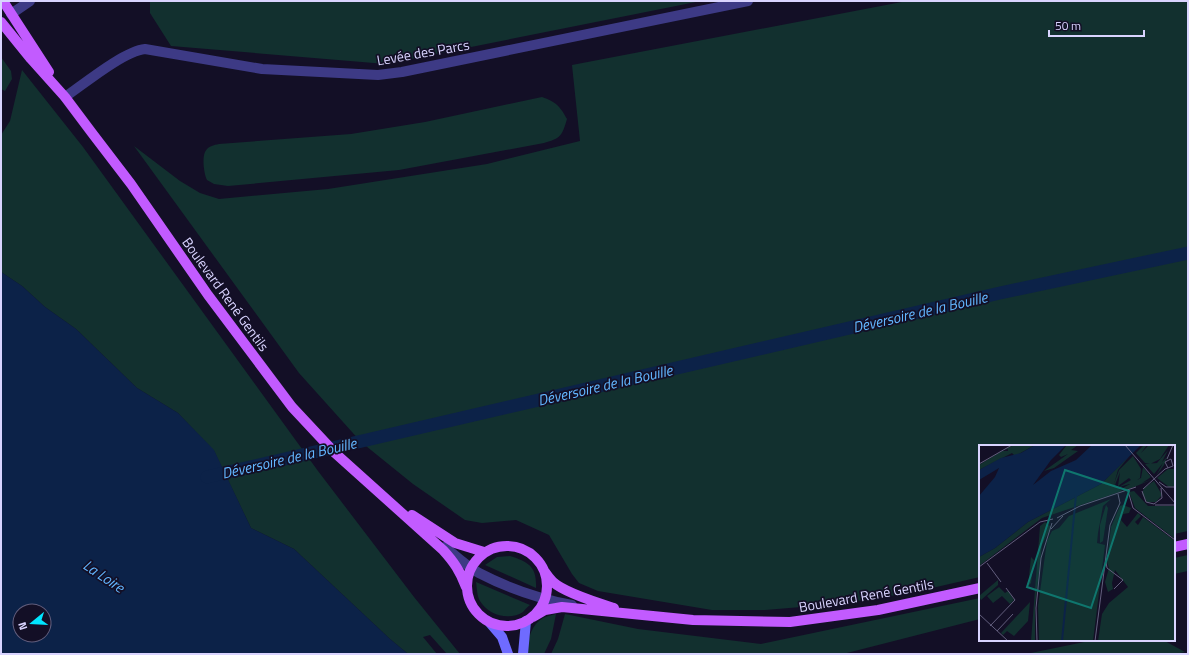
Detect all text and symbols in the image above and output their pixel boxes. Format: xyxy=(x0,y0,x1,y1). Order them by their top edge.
scale bar xyxy=(1049,12,1144,38)
text: 50 m xyxy=(1055,16,1081,35)
street label: Levée des Parcs xyxy=(375,33,471,71)
street label: Boulevard René Gentils xyxy=(177,233,275,355)
water label: Déversoire de la Bouille xyxy=(850,285,991,339)
water label: Déversoire de la Bouille xyxy=(535,358,676,412)
water label: Déversoire de la Bouille xyxy=(219,431,360,485)
inset map xyxy=(979,445,1175,641)
water label: La Loire xyxy=(79,554,130,599)
street label: Boulevard René Gentils xyxy=(797,573,935,617)
north arrow xyxy=(12,603,52,643)
text: N xyxy=(14,620,31,632)

